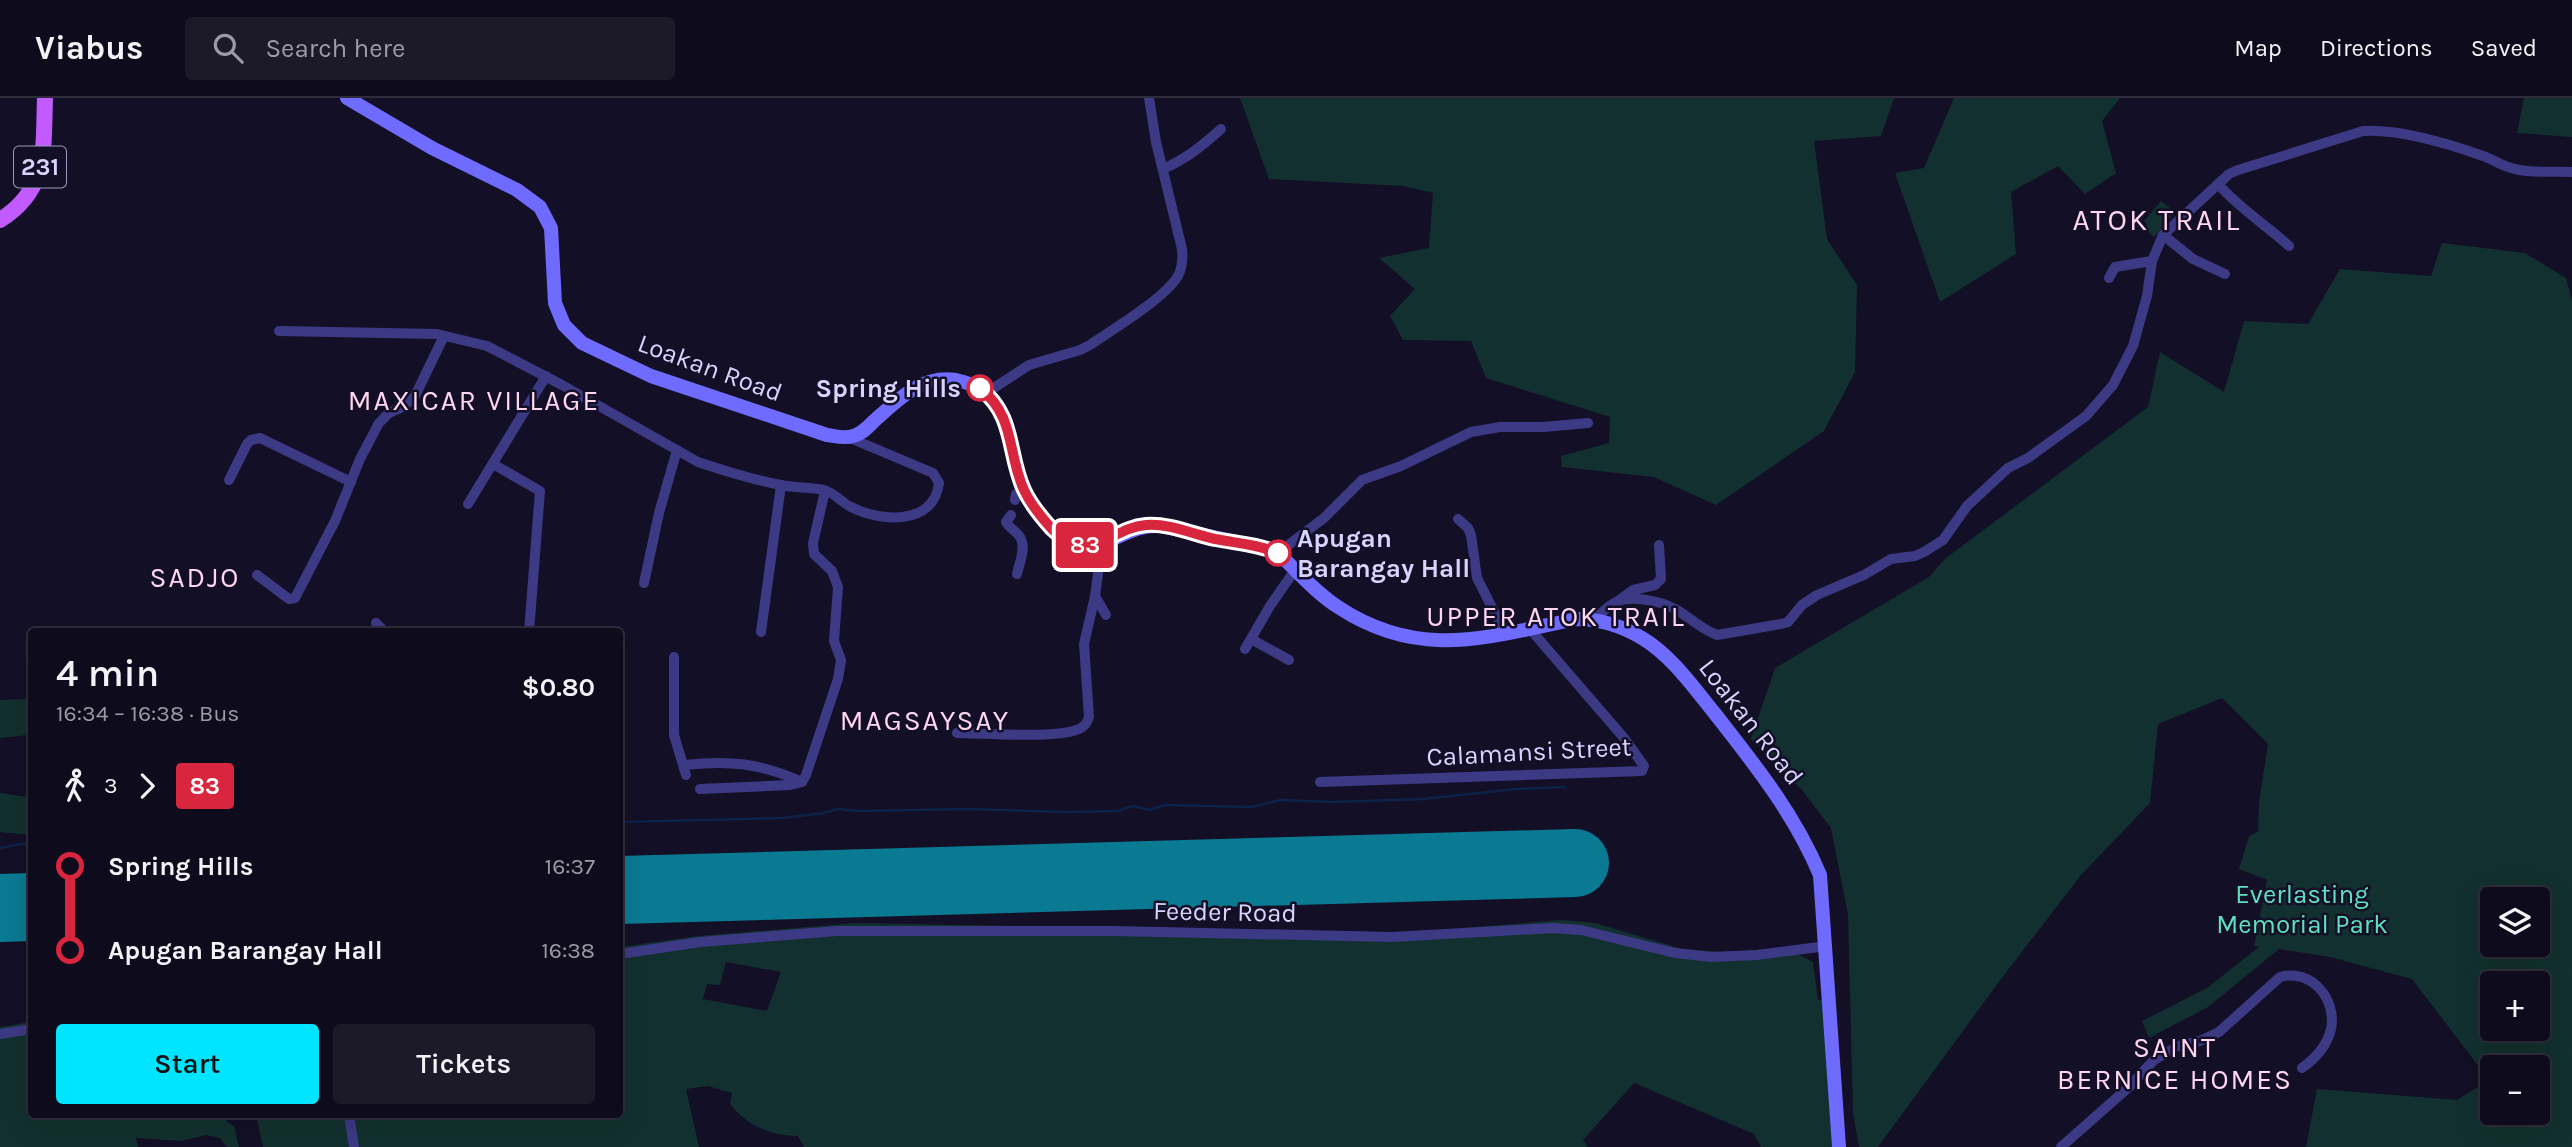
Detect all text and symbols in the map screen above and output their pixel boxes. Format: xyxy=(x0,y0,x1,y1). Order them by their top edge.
search box xyxy=(185,17,675,80)
text: Viabus xyxy=(35,29,143,67)
icon: search xyxy=(209,29,247,67)
text: Search here xyxy=(265,33,405,64)
text: Map xyxy=(2234,34,2282,62)
text: Directions xyxy=(2320,34,2433,62)
text: Saved xyxy=(2471,34,2537,62)
road number: 231 xyxy=(14,146,66,188)
district label: ATOK TRAIL xyxy=(2073,202,2241,238)
street label: Loakan Road xyxy=(634,328,786,408)
place label: Spring Hills xyxy=(816,373,961,404)
marker: Spring Hills xyxy=(967,375,993,401)
district label: MAXICAR VILLAGE xyxy=(348,384,600,417)
line badge: 83 xyxy=(1054,522,1116,568)
place label: Apugan Barangay Hall xyxy=(1297,523,1470,584)
text: 83 xyxy=(1070,531,1100,559)
marker: Apugan Barangay Hall xyxy=(1265,540,1291,566)
district label: SADJO xyxy=(150,561,240,594)
district label: UPPER ATOK TRAIL xyxy=(1426,600,1686,633)
text: 4 min xyxy=(56,651,159,696)
street label: Loakan Road xyxy=(1692,653,1810,791)
text: $0.80 xyxy=(522,672,595,703)
text: 16:34 – 16:38 · Bus xyxy=(56,700,239,727)
district label: MAGSAYSAY xyxy=(840,704,1010,737)
street label: Calamansi Street xyxy=(1426,731,1632,773)
icon: walk xyxy=(56,767,94,805)
icon: forward xyxy=(128,767,166,805)
text: 3 xyxy=(104,772,118,799)
text: 83 xyxy=(190,772,220,800)
text: Spring Hills xyxy=(108,851,254,882)
text: 16:37 xyxy=(545,853,595,880)
park label: Everlasting Memorial Park xyxy=(2216,879,2388,940)
map controls xyxy=(2480,887,2550,1125)
button: layers xyxy=(2480,887,2550,957)
street label: Feeder Road xyxy=(1153,895,1297,929)
text: Apugan Barangay Hall xyxy=(108,935,383,966)
text: 16:38 xyxy=(541,937,595,964)
button: + xyxy=(2480,971,2550,1041)
button: Start xyxy=(56,1024,319,1104)
button: Tickets xyxy=(333,1024,595,1104)
district label: SAINT BERNICE HOMES xyxy=(2057,1031,2293,1096)
button: − xyxy=(2480,1055,2550,1125)

